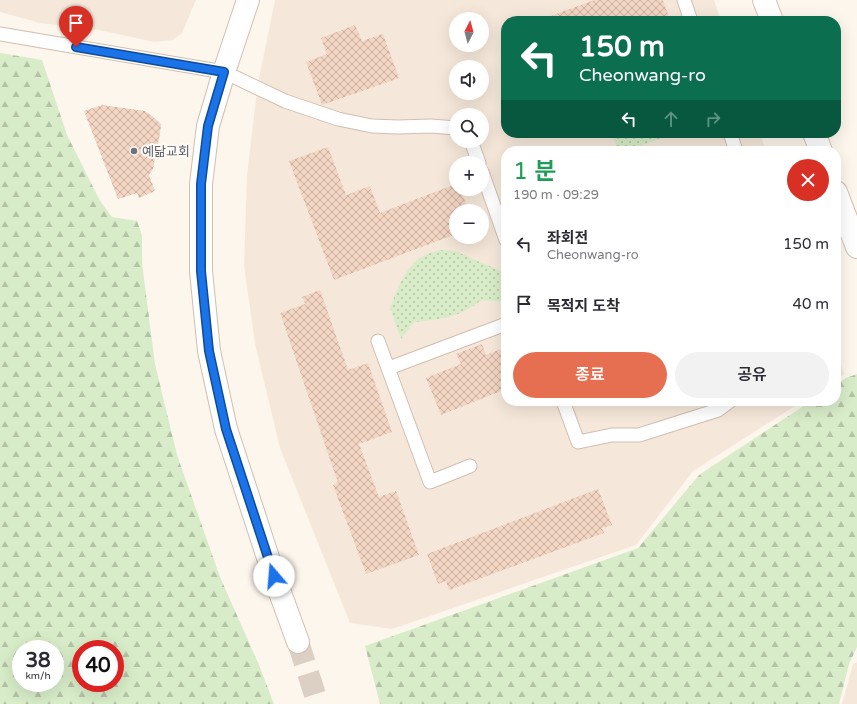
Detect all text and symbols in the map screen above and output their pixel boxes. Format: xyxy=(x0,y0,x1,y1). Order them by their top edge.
pin xyxy=(59,6,93,47)
icon: arrive xyxy=(65,12,87,34)
north arrow xyxy=(449,12,489,52)
map controls xyxy=(449,12,489,244)
text: 150 m xyxy=(579,30,665,64)
icon: left xyxy=(513,32,565,84)
button: sound xyxy=(449,60,489,100)
text: Cheonwang-ro xyxy=(579,64,706,86)
button: search xyxy=(449,108,489,148)
icon: left xyxy=(618,108,640,130)
icon: ahead xyxy=(660,108,682,130)
icon: right xyxy=(702,108,724,130)
place label: 예닮교회 xyxy=(142,144,190,160)
marker: 예닮교회 xyxy=(129,146,139,156)
button: + xyxy=(449,156,489,196)
text: 1 분 xyxy=(513,157,556,186)
button: close xyxy=(787,159,829,201)
text: 190 m · 09:29 xyxy=(513,187,599,203)
button: − xyxy=(449,204,489,244)
text: 좌회전 xyxy=(547,229,588,247)
icon: left xyxy=(513,233,535,255)
text: 150 m xyxy=(783,235,829,253)
text: Cheonwang-ro xyxy=(547,247,639,263)
icon: arrive xyxy=(513,293,535,315)
text: 40 m xyxy=(792,295,829,313)
text: 목적지 도착 xyxy=(547,297,620,315)
button: 종료 xyxy=(513,352,667,398)
button: 공유 xyxy=(675,352,829,398)
position arrow xyxy=(253,555,295,597)
speed limit sign: 40 xyxy=(72,640,124,692)
text: 38 xyxy=(25,649,51,673)
text: km/h xyxy=(25,670,51,682)

